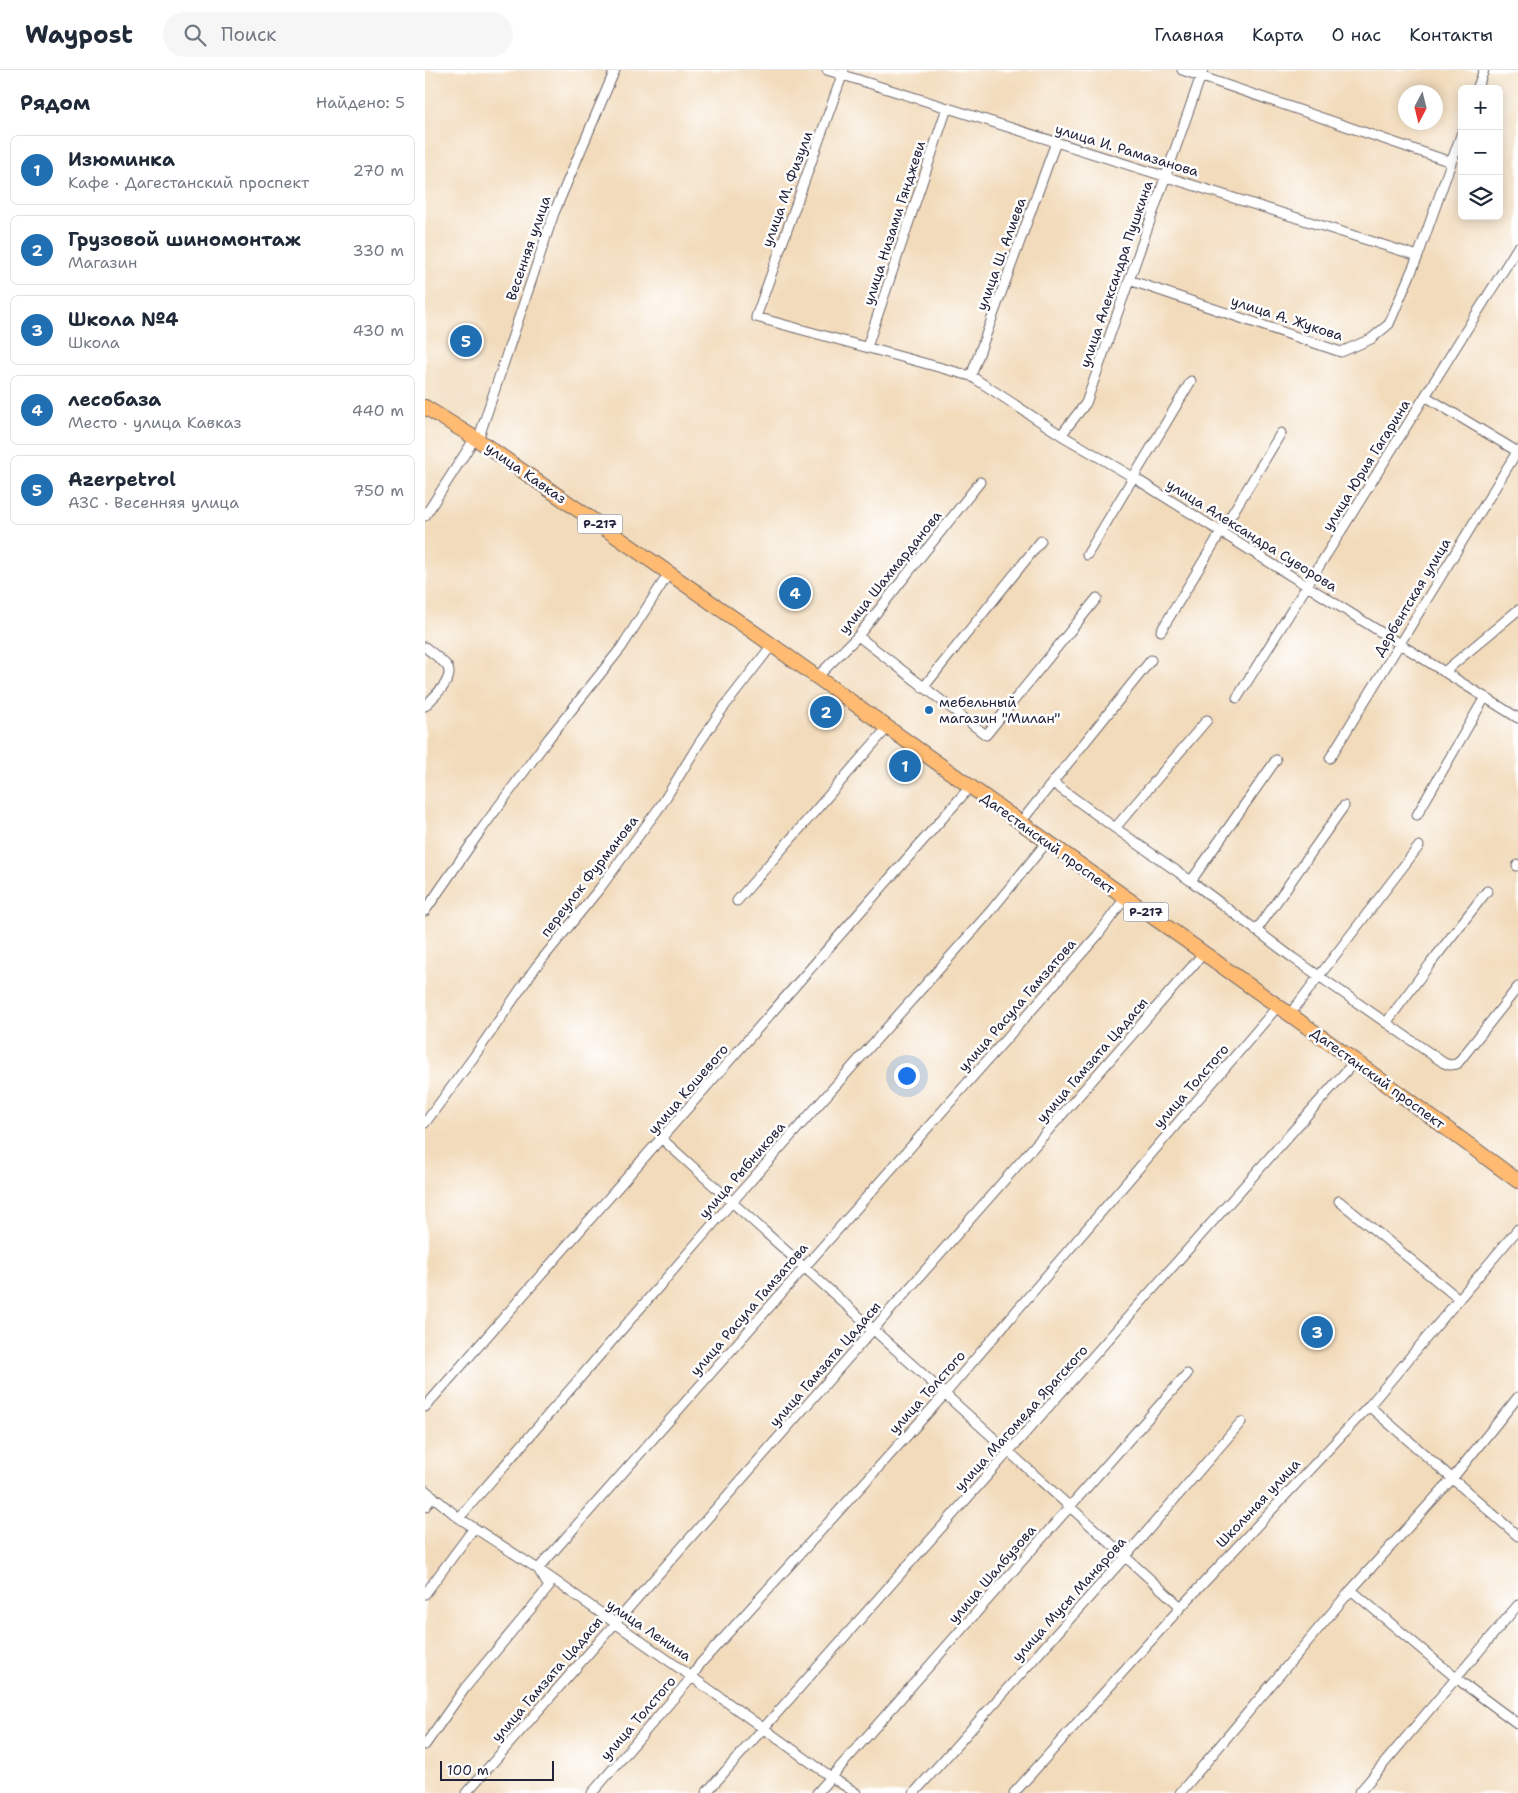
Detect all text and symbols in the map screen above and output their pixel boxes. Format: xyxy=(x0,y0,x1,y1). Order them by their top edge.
search box xyxy=(163,12,513,57)
text: Waypost xyxy=(25,19,133,51)
icon: search xyxy=(181,21,209,49)
text: Поиск xyxy=(221,22,276,47)
text: Главная xyxy=(1154,23,1224,47)
text: Карта xyxy=(1252,23,1304,47)
text: О нас xyxy=(1332,23,1381,47)
text: Контакты xyxy=(1409,23,1493,47)
north arrow xyxy=(1398,85,1443,130)
map controls xyxy=(1458,85,1503,220)
button: + xyxy=(1458,85,1503,130)
text: Рядом xyxy=(20,89,90,117)
text: Найдено: 5 xyxy=(316,92,405,113)
street label: улица И. Рамазанова xyxy=(1053,120,1201,181)
street label: улица М. Физули xyxy=(758,129,816,249)
button: − xyxy=(1458,130,1503,175)
street label: улица Низами Гянджеви xyxy=(859,138,929,308)
text: Изюминка xyxy=(68,147,175,172)
text: 1 xyxy=(33,160,41,181)
text: 270 m xyxy=(353,160,404,181)
text: Кафе · Дагестанский проспект xyxy=(68,172,309,193)
button: layers xyxy=(1458,175,1503,220)
street label: улица Александра Пушкина xyxy=(1075,178,1157,370)
street label: Весенняя улица xyxy=(502,193,554,303)
street label: улица Ш. Алиева xyxy=(972,195,1030,313)
text: Грузовой шиномонтаж xyxy=(68,227,301,252)
text: 2 xyxy=(31,240,43,261)
text: 330 m xyxy=(352,240,404,261)
text: Магазин xyxy=(68,252,137,273)
street label: улица А. Жукова xyxy=(1229,291,1346,345)
text: Школа №4 xyxy=(68,307,179,332)
text: 3 xyxy=(31,320,43,341)
text: 430 m xyxy=(353,320,404,341)
pin: 5 xyxy=(450,322,482,360)
text: Школа xyxy=(68,332,120,353)
text: лесобаза xyxy=(68,387,161,412)
street label: улица Юрия Гагарина xyxy=(1318,396,1414,534)
text: 4 xyxy=(31,400,43,421)
text: 440 m xyxy=(352,400,404,421)
text: Место · улица Кавказ xyxy=(68,412,241,433)
street label: улица Кавказ xyxy=(482,438,570,508)
text: Azerpetrol xyxy=(68,467,176,492)
street label: улица Александра Суворова xyxy=(1163,475,1341,595)
text: 5 xyxy=(32,480,42,501)
text: 750 m xyxy=(353,480,404,501)
text: АЗС · Весенняя улица xyxy=(68,492,239,513)
street label: улица Шахмарданова xyxy=(835,506,946,637)
road number: Р-217 xyxy=(577,514,623,534)
street label: Дербентская улица xyxy=(1370,534,1455,659)
pin: 4 xyxy=(779,574,811,612)
pin: 2 xyxy=(810,693,842,731)
place label: мебельный магазин "Милан" xyxy=(939,693,1061,727)
marker: мебельный магазин "Милан" xyxy=(923,704,935,716)
pin: 1 xyxy=(889,747,921,785)
street label: Дагестанский проспект xyxy=(977,788,1119,898)
street label: переулок Фурманова xyxy=(536,812,642,940)
road number: Р-217 xyxy=(1123,902,1169,922)
street label: улица Расула Гамзатова xyxy=(954,935,1080,1075)
street label: улица Гамзата Цадасы xyxy=(1033,994,1151,1126)
street label: Дагестанский проспект xyxy=(1307,1023,1449,1133)
street label: улица Кошевого xyxy=(644,1040,732,1138)
street label: улица Толстого xyxy=(1149,1040,1233,1132)
your location xyxy=(894,1063,920,1089)
street label: улица Рыбникова xyxy=(695,1118,789,1222)
street label: улица Расула Гамзатова xyxy=(686,1239,812,1379)
street label: улица Гамзата Цадасы xyxy=(766,1298,884,1430)
pin: 3 xyxy=(1301,1313,1333,1351)
street label: улица Магомеда Ярагского xyxy=(950,1341,1092,1495)
street label: улица Толстого xyxy=(885,1347,969,1437)
street label: Школьная улица xyxy=(1212,1455,1304,1551)
street label: улица Шалбузова xyxy=(944,1521,1040,1627)
street label: улица Мусы Манарова xyxy=(1008,1533,1130,1665)
street label: улица Ленина xyxy=(603,1595,695,1665)
street label: улица Гамзата Цадасы xyxy=(488,1613,606,1745)
street label: улица Толстого xyxy=(596,1672,680,1764)
scale bar xyxy=(440,1758,554,1781)
text: 100 m xyxy=(447,1761,489,1779)

